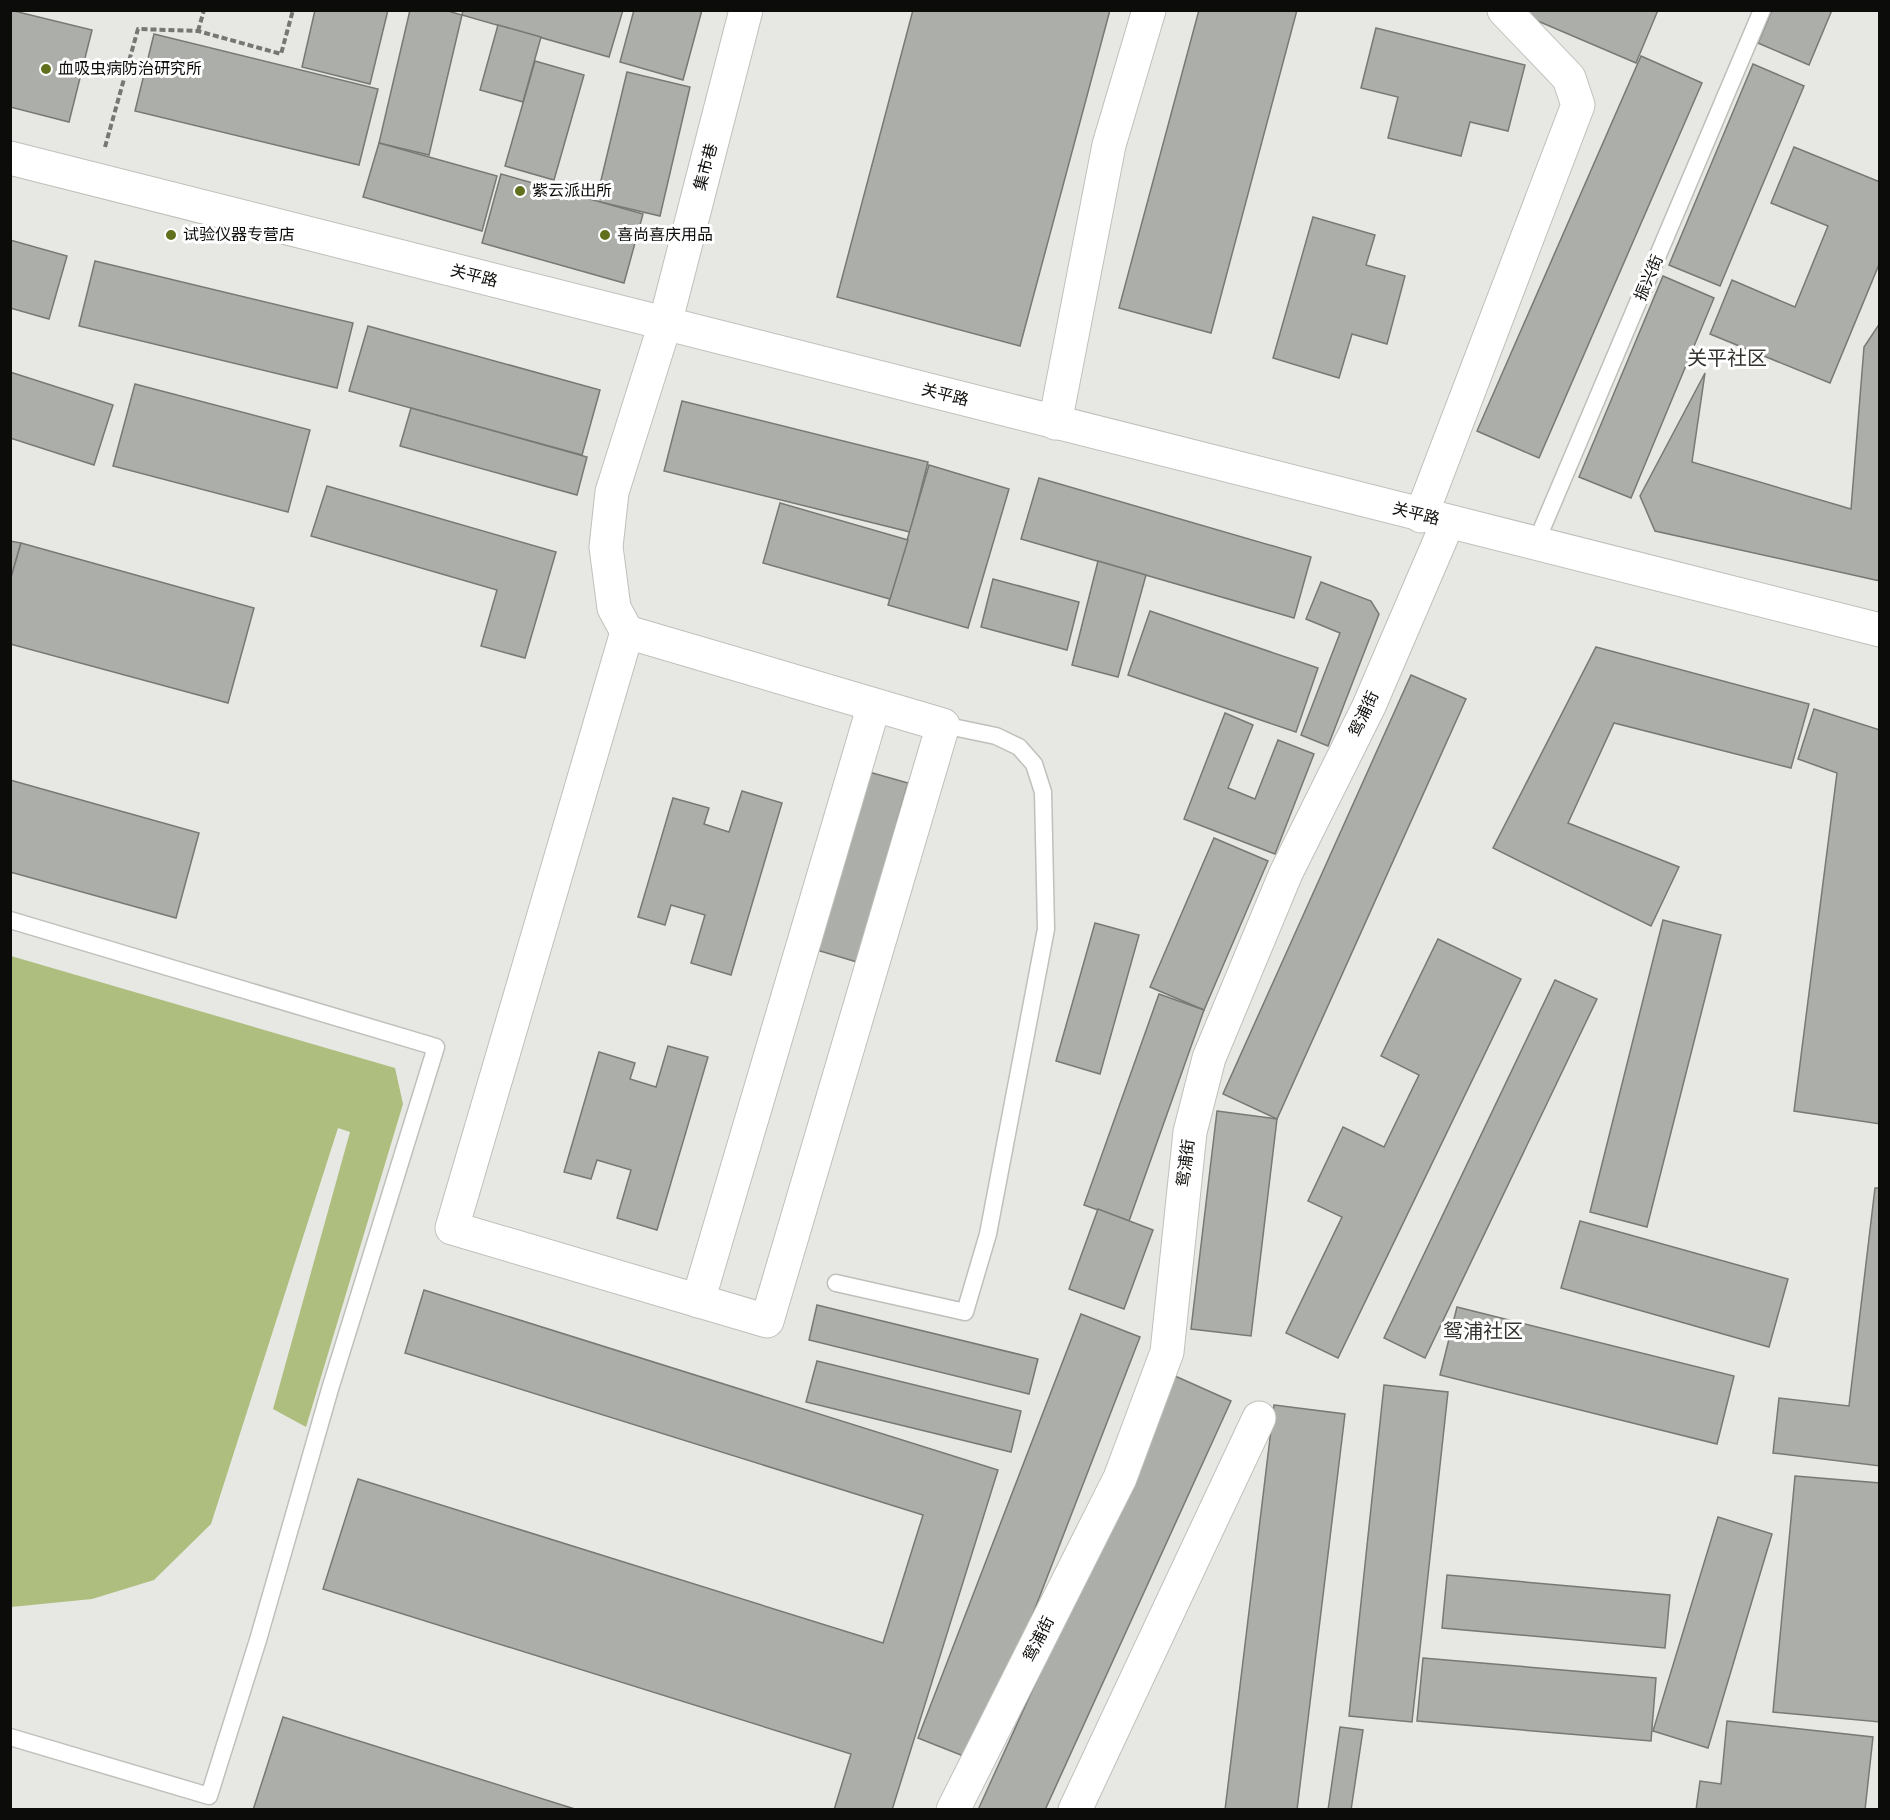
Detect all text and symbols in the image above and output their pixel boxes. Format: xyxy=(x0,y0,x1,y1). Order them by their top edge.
place label: 血吸虫病防治研究所 xyxy=(58,59,202,79)
marker: 血吸虫病防治研究所 xyxy=(39,62,53,76)
street label: 集市巷 xyxy=(690,141,722,193)
place label: 紫云派出所 xyxy=(532,181,612,201)
marker: 紫云派出所 xyxy=(513,184,527,198)
place label: 试验仪器专营店 xyxy=(183,225,295,245)
place label: 喜尚喜庆用品 xyxy=(617,225,713,245)
marker: 试验仪器专营店 xyxy=(164,228,178,242)
marker: 喜尚喜庆用品 xyxy=(598,228,612,242)
street label: 振兴街 xyxy=(1630,252,1668,304)
street label: 关平路 xyxy=(448,260,500,292)
district label: 关平社区 xyxy=(1687,347,1767,371)
street label: 关平路 xyxy=(919,379,971,411)
street label: 关平路 xyxy=(1390,498,1442,530)
street label: 鸳浦街 xyxy=(1345,688,1383,740)
street label: 鸳浦街 xyxy=(1173,1138,1199,1188)
district label: 鸳浦社区 xyxy=(1443,1320,1523,1344)
street label: 鸳浦街 xyxy=(1019,1613,1059,1665)

